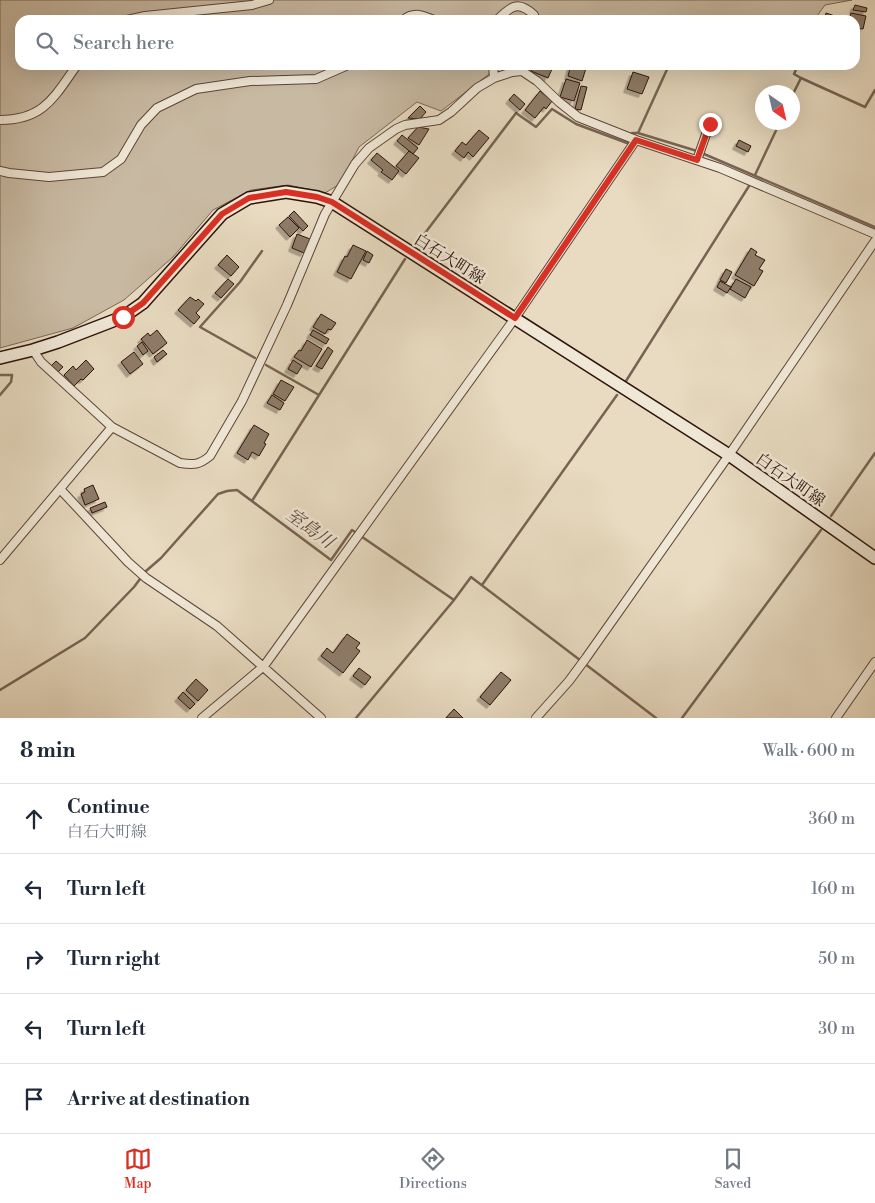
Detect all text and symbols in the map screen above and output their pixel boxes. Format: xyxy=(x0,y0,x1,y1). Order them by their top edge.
search box xyxy=(15,15,860,70)
icon: search xyxy=(33,29,61,57)
text: Search here xyxy=(73,31,174,55)
north arrow xyxy=(755,85,800,130)
route end xyxy=(699,113,722,136)
street label: 白石大町線 xyxy=(410,229,489,289)
route start xyxy=(112,306,135,329)
street label: 白石大町線 xyxy=(752,449,829,511)
water label: 室島川 xyxy=(281,503,340,555)
text: 8 min xyxy=(20,738,75,764)
text: Walk · 600 m xyxy=(763,741,855,761)
text: Continue xyxy=(67,795,150,819)
icon: ahead xyxy=(20,805,48,833)
text: 360 m xyxy=(809,809,855,829)
text: 白石大町線 xyxy=(67,822,147,842)
icon: left xyxy=(20,875,48,903)
text: Turn left xyxy=(67,877,146,901)
text: 160 m xyxy=(811,879,855,899)
icon: right xyxy=(20,945,48,973)
text: Turn right xyxy=(67,947,160,971)
text: 50 m xyxy=(818,949,855,969)
icon: left xyxy=(20,1015,48,1043)
text: Turn left xyxy=(67,1017,146,1041)
text: 30 m xyxy=(818,1019,855,1039)
icon: arrive xyxy=(20,1085,48,1113)
text: Arrive at destination xyxy=(67,1087,250,1111)
tab: Map xyxy=(124,1145,152,1193)
tab: Directions xyxy=(399,1145,467,1193)
tab: Saved xyxy=(714,1145,751,1193)

